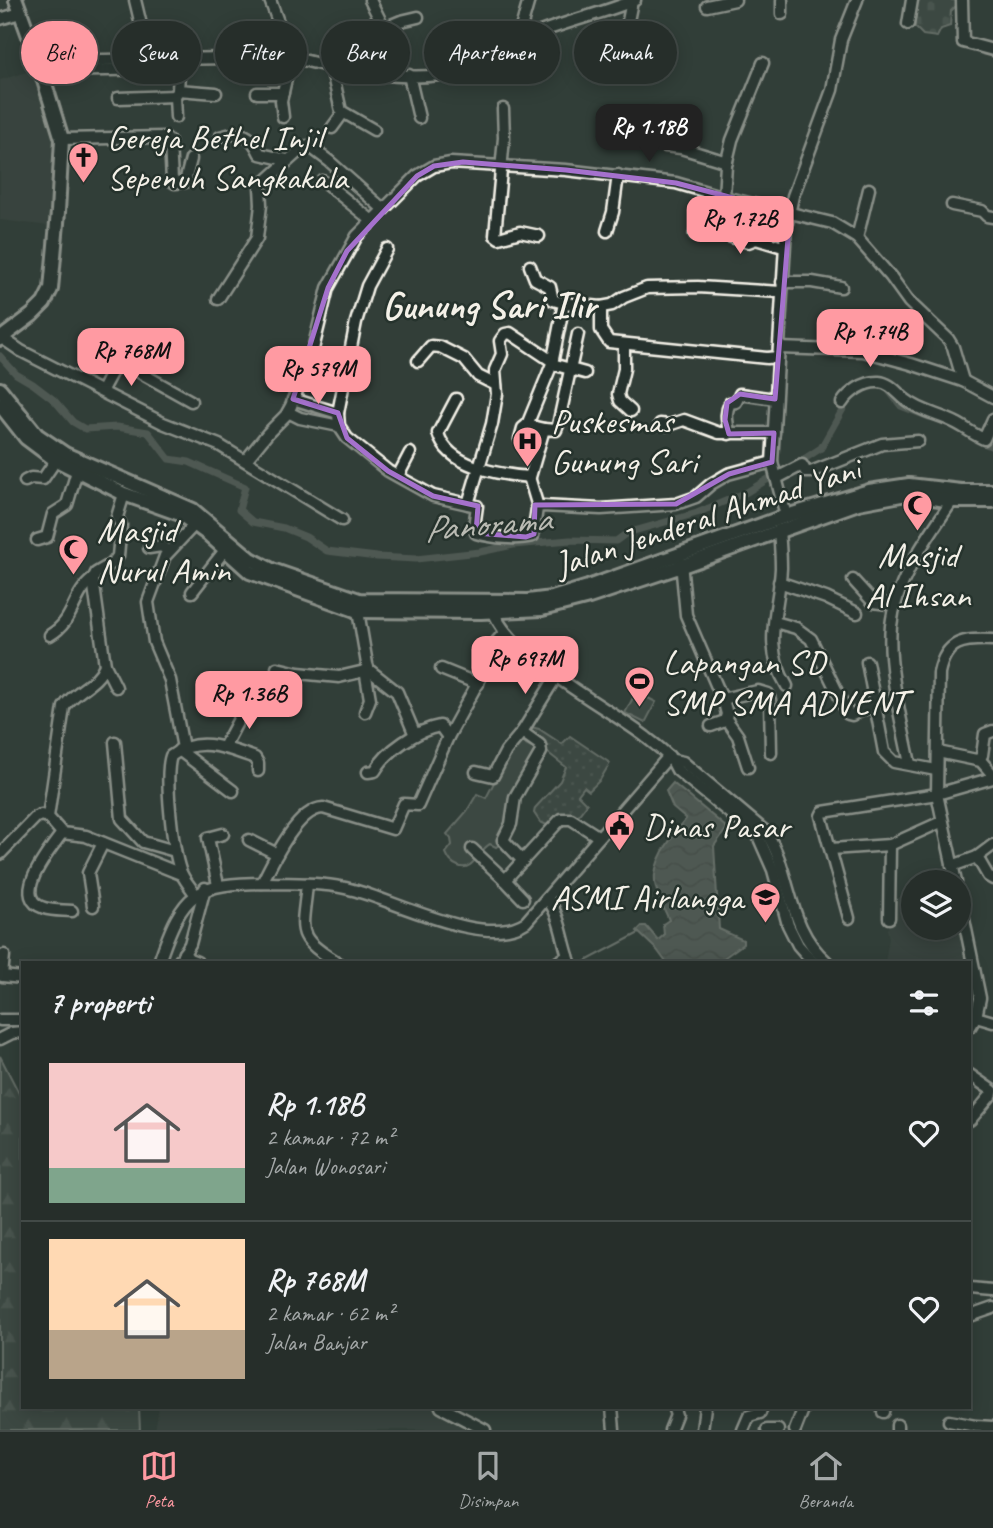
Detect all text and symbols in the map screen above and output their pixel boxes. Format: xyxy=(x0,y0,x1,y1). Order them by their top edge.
chip: Beli xyxy=(21,21,98,84)
chip: Sewa xyxy=(112,21,201,84)
chip: Filter xyxy=(215,21,307,84)
chip: Baru xyxy=(321,21,410,84)
chip: Apartemen xyxy=(424,21,560,84)
chip: Rumah xyxy=(574,21,677,84)
pin: Rp 1.18B xyxy=(577,104,721,164)
text: Rp 1.18B xyxy=(612,112,686,141)
place label: Gereja Bethel Injil Sepenuh Sangkakala xyxy=(107,115,350,200)
church icon: Gereja Bethel Injil Sepenuh Sangkakala xyxy=(67,140,101,184)
pin: Rp 1.72B xyxy=(668,196,812,256)
text: Rp 1.72B xyxy=(703,204,777,233)
district label: Gunung Sari Ilir xyxy=(382,282,600,329)
pin: Rp 1.74B xyxy=(798,310,942,369)
text: Rp 1.74B xyxy=(833,317,907,346)
pin: Rp 768M xyxy=(66,328,196,388)
text: Rp 768M xyxy=(93,336,169,365)
pin: Rp 579M xyxy=(253,346,383,406)
text: Rp 579M xyxy=(281,354,355,383)
place label: Puskesmas Gunung Sari xyxy=(551,399,701,484)
hospital icon: Puskesmas Gunung Sari xyxy=(511,424,545,468)
street label: Jalan Jenderal Ahmad Yani xyxy=(547,445,870,588)
mosque icon: Masjid Al Ihsan xyxy=(901,489,935,533)
water label: Panorama xyxy=(422,494,556,552)
place label: Masjid Nurul Amin xyxy=(97,508,232,593)
mosque icon: Masjid Nurul Amin xyxy=(57,533,91,577)
place label: Masjid Al Ihsan xyxy=(866,533,972,618)
pin: Rp 697M xyxy=(460,636,590,696)
place label: Lapangan SD SMP SMA ADVENT xyxy=(663,640,915,725)
text: Rp 697M xyxy=(487,644,563,673)
sports icon: Lapangan SD SMP SMA ADVENT xyxy=(623,665,657,709)
pin: Rp 1.36B xyxy=(177,672,321,731)
text: Rp 1.36B xyxy=(211,679,287,708)
place label: Dinas Pasar xyxy=(643,804,793,849)
public building icon: Dinas Pasar xyxy=(603,809,637,853)
map controls xyxy=(901,870,971,940)
button: layers xyxy=(901,870,971,940)
place label: ASMI Airlangga xyxy=(551,875,746,920)
school or university icon: ASMI Airlangga xyxy=(749,880,783,924)
text: 7 properti xyxy=(49,984,151,1022)
icon: filters xyxy=(905,984,943,1022)
text: Rp 1.18B xyxy=(266,1085,364,1123)
icon: home xyxy=(105,1091,189,1175)
icon: heart xyxy=(905,1114,943,1152)
text: 2 kamar · 72 m² xyxy=(266,1123,394,1152)
text: Jalan Wonosari xyxy=(266,1152,385,1181)
text: Rp 768M xyxy=(266,1261,364,1299)
icon: home xyxy=(105,1267,189,1351)
icon: heart xyxy=(905,1290,943,1328)
text: 2 kamar · 62 m² xyxy=(266,1299,394,1328)
text: Jalan Banjar xyxy=(266,1328,366,1357)
tab: Peta xyxy=(140,1447,178,1513)
tab: Disimpan xyxy=(458,1447,518,1513)
tab: Beranda xyxy=(799,1447,853,1513)

